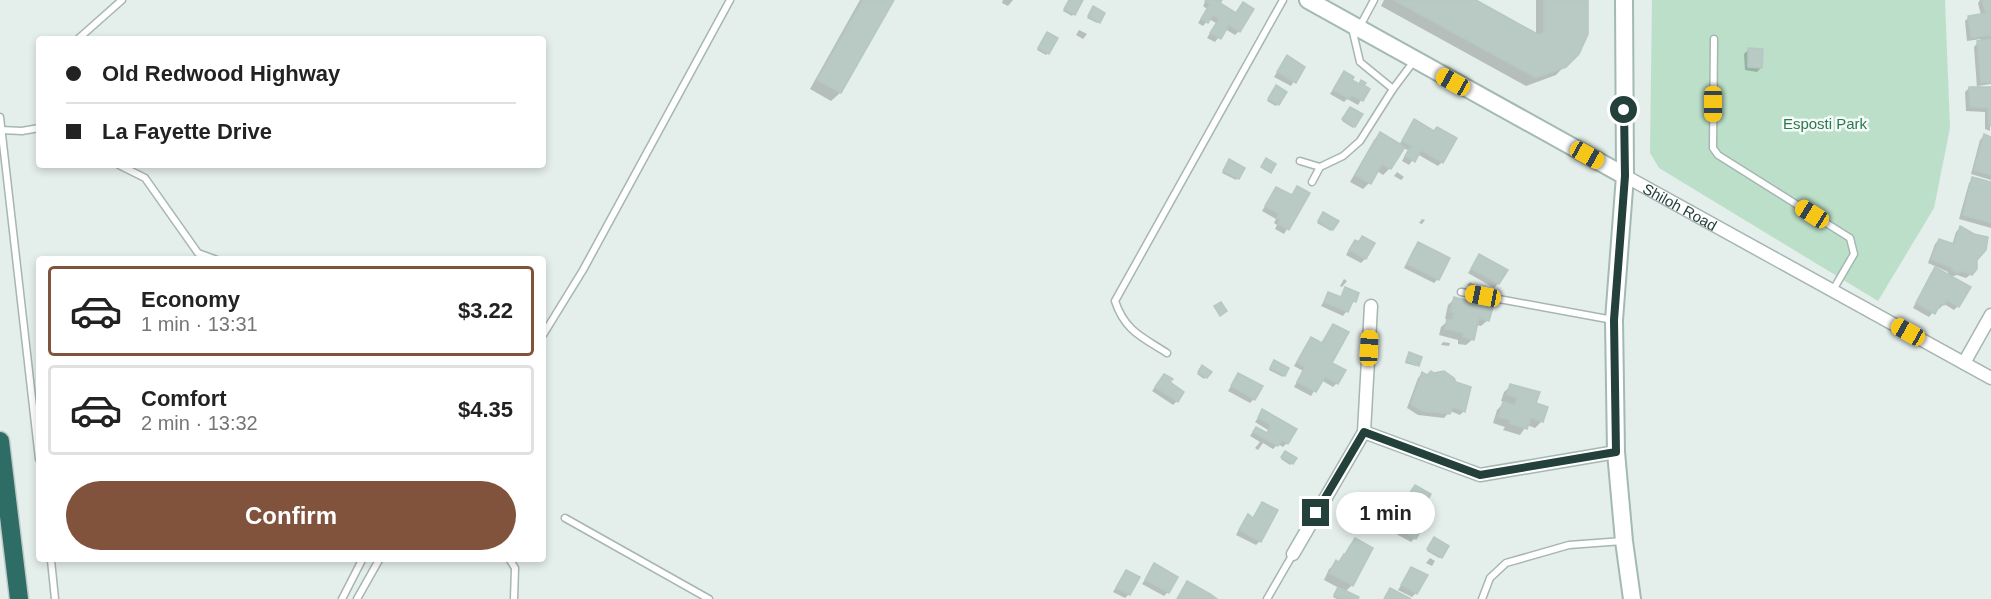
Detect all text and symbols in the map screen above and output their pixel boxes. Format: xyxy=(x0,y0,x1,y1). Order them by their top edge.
text: Old Redwood Highway xyxy=(102,61,340,86)
car xyxy=(1433,65,1473,99)
car xyxy=(1704,86,1722,122)
route start xyxy=(1610,96,1637,123)
park label: Esposti Park xyxy=(1783,115,1868,132)
text: La Fayette Drive xyxy=(102,119,272,144)
car xyxy=(1567,138,1607,172)
street label: Shiloh Road xyxy=(1640,179,1720,234)
car xyxy=(1792,197,1832,231)
icon: car xyxy=(69,284,123,338)
car xyxy=(1464,284,1502,308)
text: Economy xyxy=(141,287,240,312)
text: $3.22 xyxy=(458,298,513,323)
text: 1 min · 13:31 xyxy=(141,313,258,335)
car xyxy=(1888,315,1928,349)
car xyxy=(1359,330,1379,366)
icon: car xyxy=(69,383,123,437)
text: Comfort xyxy=(141,386,227,411)
text: $4.35 xyxy=(458,397,513,422)
text: 2 min · 13:32 xyxy=(141,412,258,434)
button: Confirm xyxy=(66,481,516,550)
callout: 1 min xyxy=(1337,492,1436,534)
route end xyxy=(1302,499,1329,526)
text: 1 min xyxy=(1359,502,1412,524)

